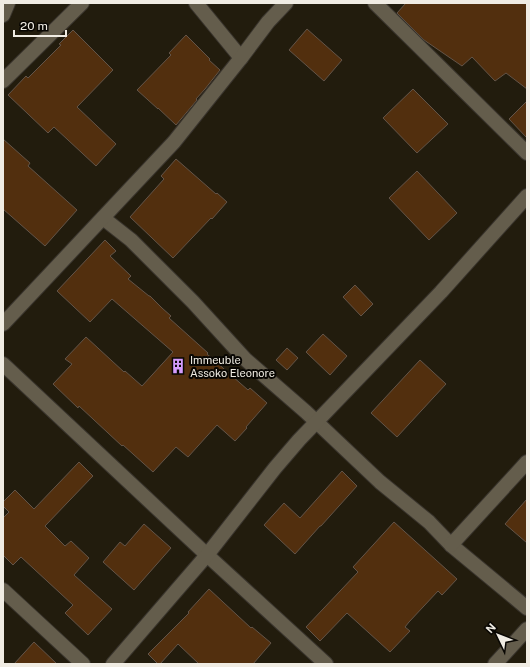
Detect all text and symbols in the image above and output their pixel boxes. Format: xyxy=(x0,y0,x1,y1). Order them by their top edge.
scale bar xyxy=(14,12,66,38)
text: 20 m xyxy=(20,19,48,33)
place label: Immeuble Assoko Eleonore xyxy=(190,354,275,379)
building icon: Immeuble Assoko Eleonore xyxy=(169,357,187,375)
north arrow xyxy=(478,615,518,655)
text: N xyxy=(483,621,498,635)

